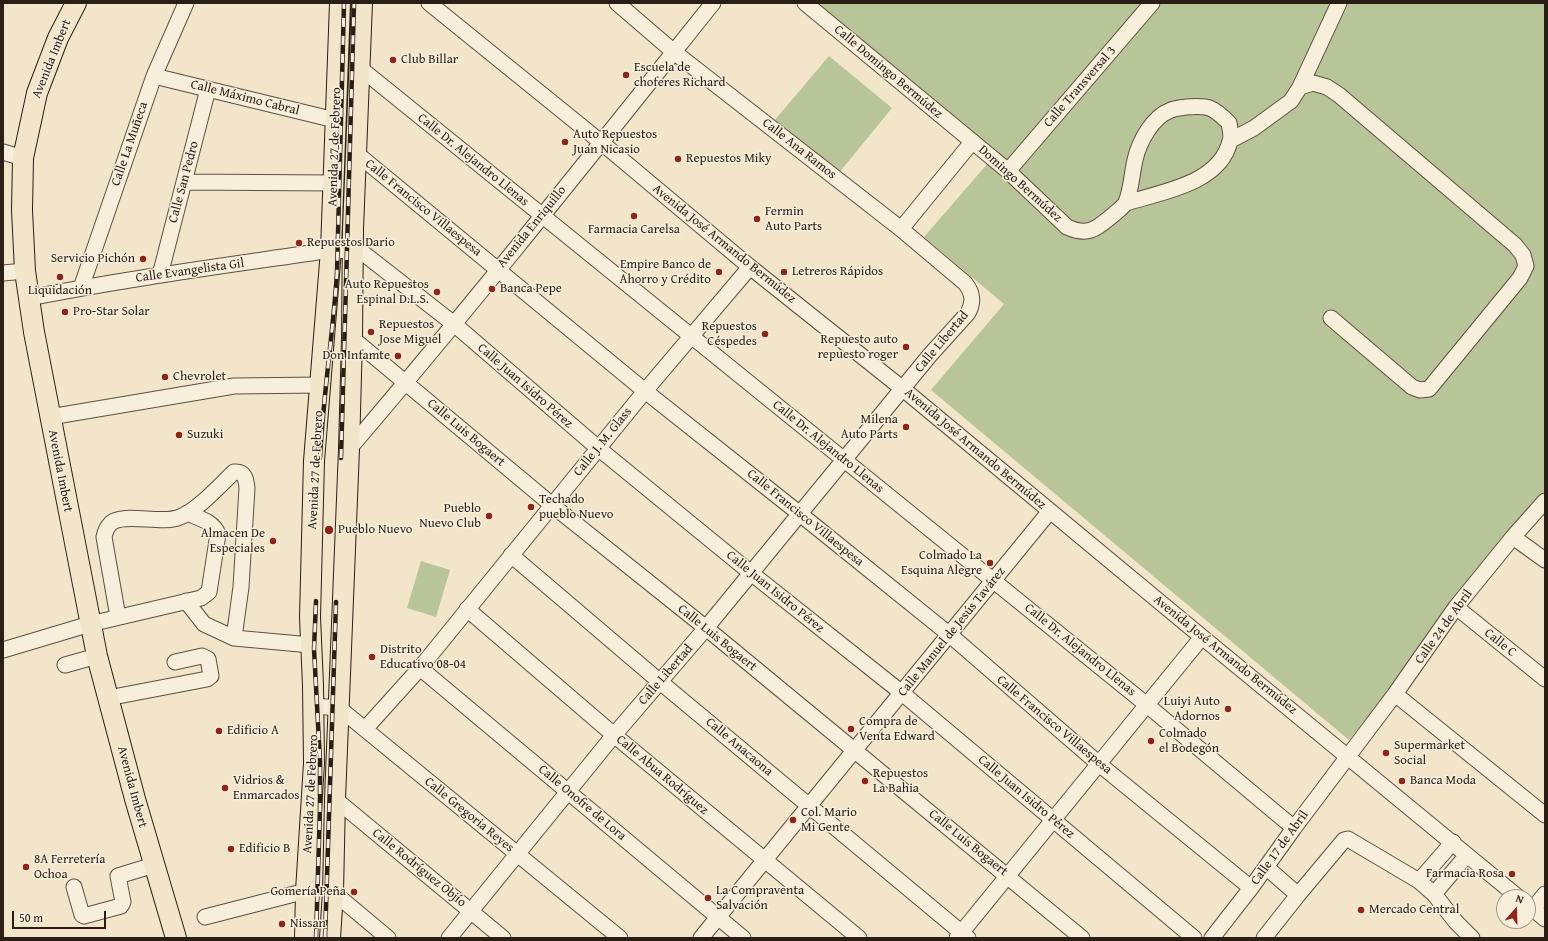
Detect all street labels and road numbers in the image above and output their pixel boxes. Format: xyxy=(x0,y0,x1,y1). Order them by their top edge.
street label: Avenida Imbert xyxy=(29,17,75,101)
street label: Calle Domingo Bermúdez xyxy=(831,22,945,122)
street label: Calle Transversal 3 xyxy=(1041,43,1119,131)
street label: Calle Máximo Cabral xyxy=(189,77,301,119)
street label: Avenida 27 de Febrero xyxy=(325,87,345,207)
street label: Calle La Muñeca xyxy=(108,100,152,188)
street label: Calle Dr. Alejandro Llenas xyxy=(414,110,532,210)
street label: Calle Ana Ramos xyxy=(759,115,839,183)
street label: Calle San Pedro xyxy=(166,139,202,225)
street label: Domingo Bermúdez xyxy=(975,142,1065,226)
street label: Calle Francisco Villaespesa xyxy=(362,156,484,260)
street label: Avenida José Armando Bermúdez xyxy=(649,181,799,307)
street label: Avenida Enriquillo xyxy=(494,183,570,271)
street label: Calle Evangelista Gil xyxy=(135,256,245,286)
street label: Calle Libertad xyxy=(912,308,972,376)
street label: Calle Juan Isidro Pérez xyxy=(474,340,576,432)
street label: Avenida José Armando Bermúdez xyxy=(901,385,1049,513)
street label: Calle Luis Bogaert xyxy=(424,396,508,470)
street label: Calle Dr. Alejandro Llenas xyxy=(769,397,887,497)
street label: Calle J. M. Glass xyxy=(570,404,636,480)
street label: Avenida 27 de Febrero xyxy=(305,410,327,530)
street label: Avenida Imbert xyxy=(44,428,76,514)
street label: Calle Francisco Villaespesa xyxy=(744,466,866,570)
street label: Calle Juan Isidro Pérez xyxy=(723,548,827,636)
street label: Calle Manuel de Jesús Tavárez xyxy=(895,564,1009,700)
street label: Calle 24 de Abril xyxy=(1412,587,1476,667)
street label: Avenida José Armando Bermúdez xyxy=(1150,592,1300,718)
street label: Calle Dr. Alejandro Llenas xyxy=(1021,600,1139,700)
street label: Calle Luis Bogaert xyxy=(674,601,760,675)
street label: Calle C xyxy=(1481,625,1519,661)
street label: Calle Libertad xyxy=(635,641,697,709)
street label: Calle Francisco Villaespesa xyxy=(993,672,1115,778)
street label: Calle Anacaona xyxy=(702,714,776,780)
street label: Calle Abua Rodríguez xyxy=(613,732,711,818)
street label: Avenida 27 de Febrero xyxy=(300,734,322,854)
street label: Avenida Imbert xyxy=(114,745,150,829)
street label: Calle Juan Isidro Pérez xyxy=(975,752,1077,842)
street label: Calle Onofre de Lora xyxy=(535,762,629,844)
street label: Calle Gregoria Reyes xyxy=(421,774,517,856)
street label: Calle Luis Bogaert xyxy=(925,806,1011,880)
street label: Calle 17 de Abril xyxy=(1248,808,1312,888)
street label: Calle Rodríguez Objío xyxy=(369,825,469,911)

